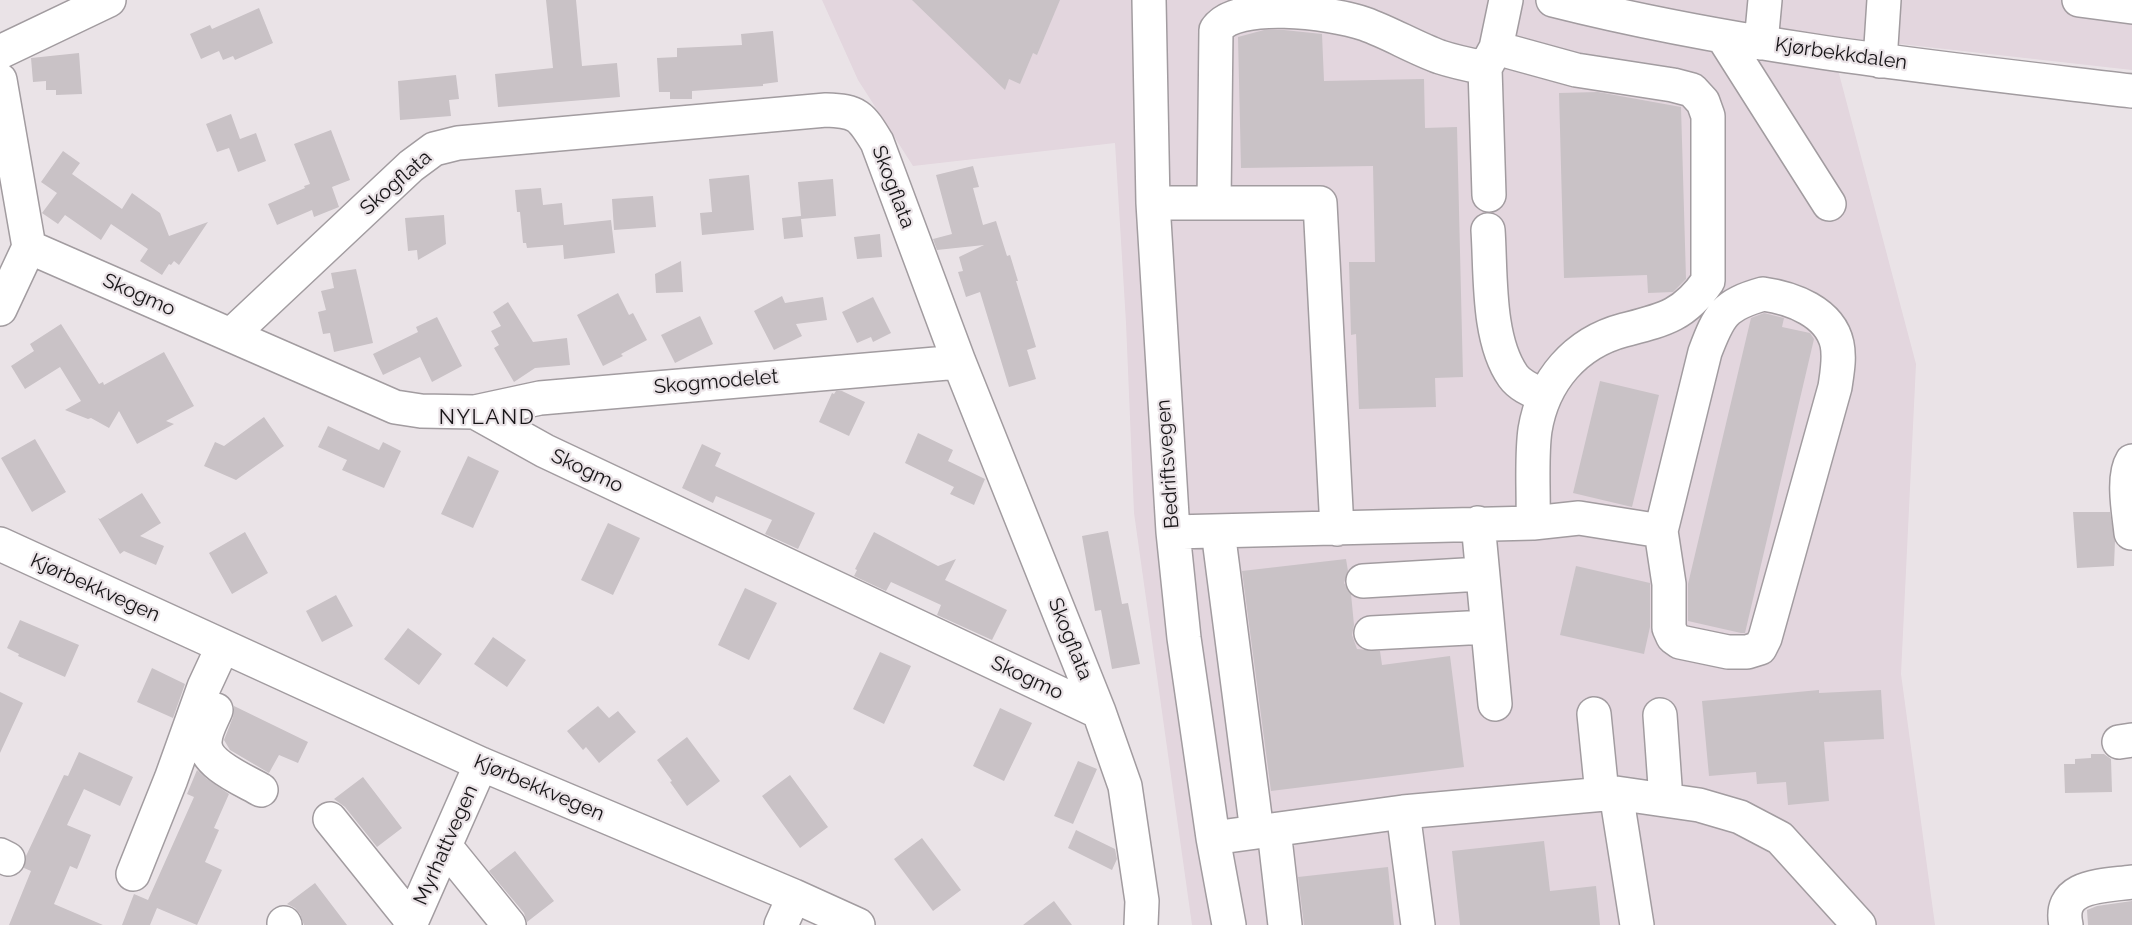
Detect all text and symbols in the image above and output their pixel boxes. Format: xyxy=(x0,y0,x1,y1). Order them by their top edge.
street label: Kjørbekkdalen xyxy=(1773,33,1909,75)
street label: Skogflata xyxy=(866,142,920,232)
street label: Skogflata xyxy=(355,146,437,220)
street label: Skogmo xyxy=(99,268,179,322)
street label: Skogmodelet xyxy=(653,365,779,399)
street label: Bedriftsvegen xyxy=(1152,399,1184,529)
district label: NYLAND xyxy=(439,405,535,431)
street label: Skogmo xyxy=(547,444,627,498)
street label: Kjørbekkvegen xyxy=(26,549,164,627)
street label: Skogflata xyxy=(1043,594,1097,684)
street label: Skogmo xyxy=(987,651,1067,705)
street label: Kjørbekkvegen xyxy=(470,750,608,826)
street label: Myrhattvegen xyxy=(409,781,483,909)

